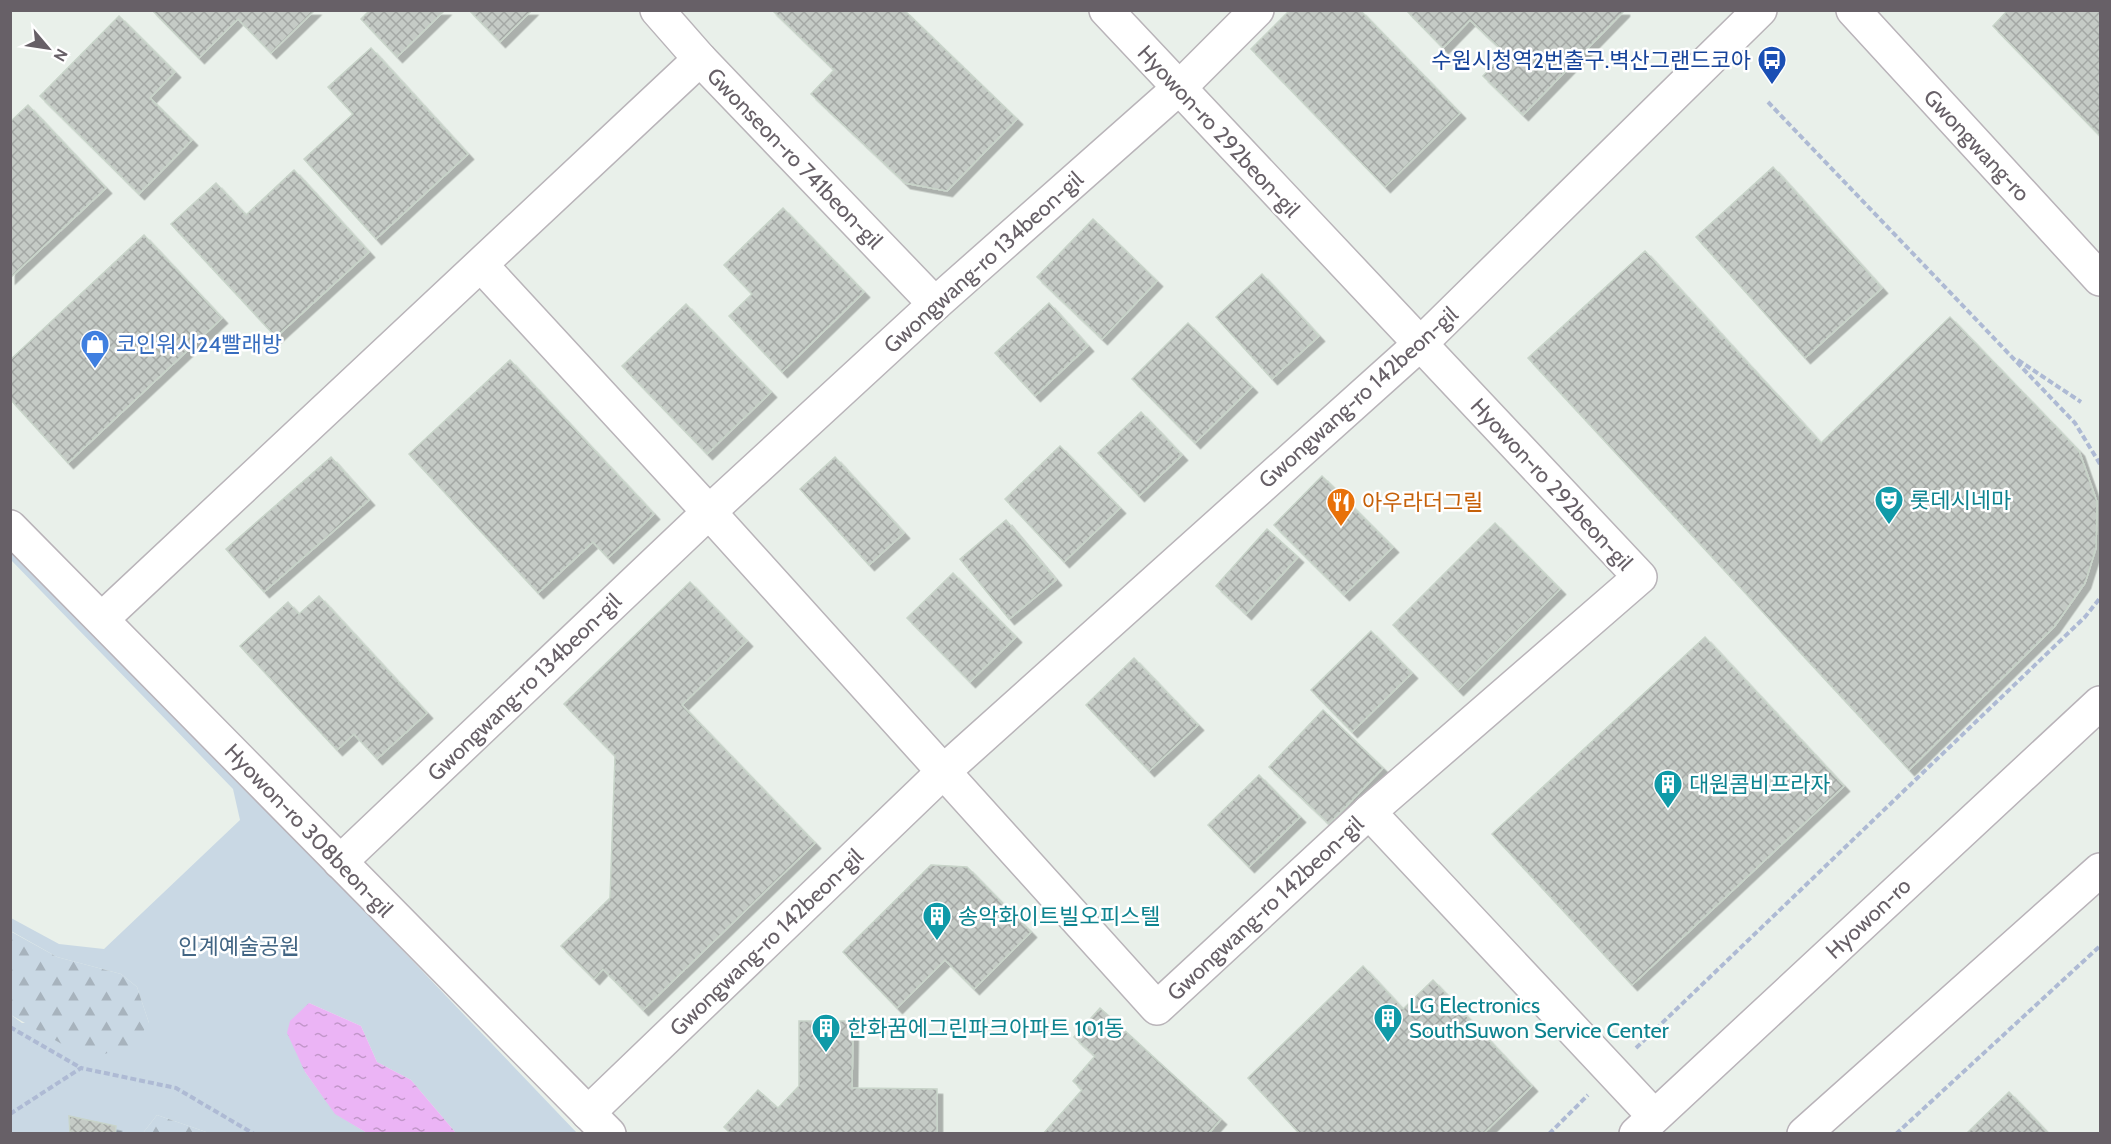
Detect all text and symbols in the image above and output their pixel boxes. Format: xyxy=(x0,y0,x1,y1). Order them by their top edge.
north arrow xyxy=(18,18,78,78)
street label: Hyowon-ro 292beon-gil xyxy=(1132,40,1306,224)
bus stop icon: 수원시청역2번출구.벽산그랜드코아 xyxy=(1756,44,1788,86)
text: N xyxy=(50,45,72,65)
place label: 수원시청역2번출구.벽산그랜드코아 xyxy=(1431,47,1751,74)
street label: Gwonseon-ro 741beon-gil xyxy=(701,62,889,255)
street label: Gwongwang-ro xyxy=(1918,84,2035,207)
street label: Gwongwang-ro 134beon-gil xyxy=(878,165,1089,359)
street label: Gwongwang-ro 142beon-gil xyxy=(1253,300,1464,494)
shop icon: 코인워시24빨래방 xyxy=(79,328,111,370)
place label: 코인워시24빨래방 xyxy=(116,331,282,358)
street label: Hyowon-ro 292beon-gil xyxy=(1465,393,1639,577)
theatre icon: 롯데시네마 xyxy=(1873,484,1905,526)
restaurant icon: 아우라더그릴 xyxy=(1325,486,1357,528)
place label: 롯데시네마 xyxy=(1910,487,2011,514)
place label: 아우라더그릴 xyxy=(1362,489,1483,516)
street label: Gwongwang-ro 134beon-gil xyxy=(422,587,627,787)
street label: Hyowon-ro 308beon-gil xyxy=(219,738,399,923)
building icon: 대원콤비프라자 xyxy=(1652,768,1684,810)
place label: 대원콤비프라자 xyxy=(1689,771,1831,798)
street label: Gwongwang-ro 142beon-gil xyxy=(1162,810,1370,1006)
street label: Gwongwang-ro 142beon-gil xyxy=(664,842,869,1042)
street label: Hyowon-ro xyxy=(1820,872,1917,965)
building icon: 송악화이트빌오피스텔 xyxy=(921,900,953,942)
place label: 송악화이트빌오피스텔 xyxy=(958,903,1160,930)
park label: 인계예술공원 xyxy=(178,933,300,960)
place label: LG Electronics SouthSuwon Service Center xyxy=(1409,992,1669,1044)
building icon: LG Electronics SouthSuwon Service Center xyxy=(1372,1002,1404,1044)
building icon: 한화꿈에그린파크아파트 101동 xyxy=(810,1012,842,1054)
place label: 한화꿈에그린파크아파트 101동 xyxy=(847,1015,1125,1042)

